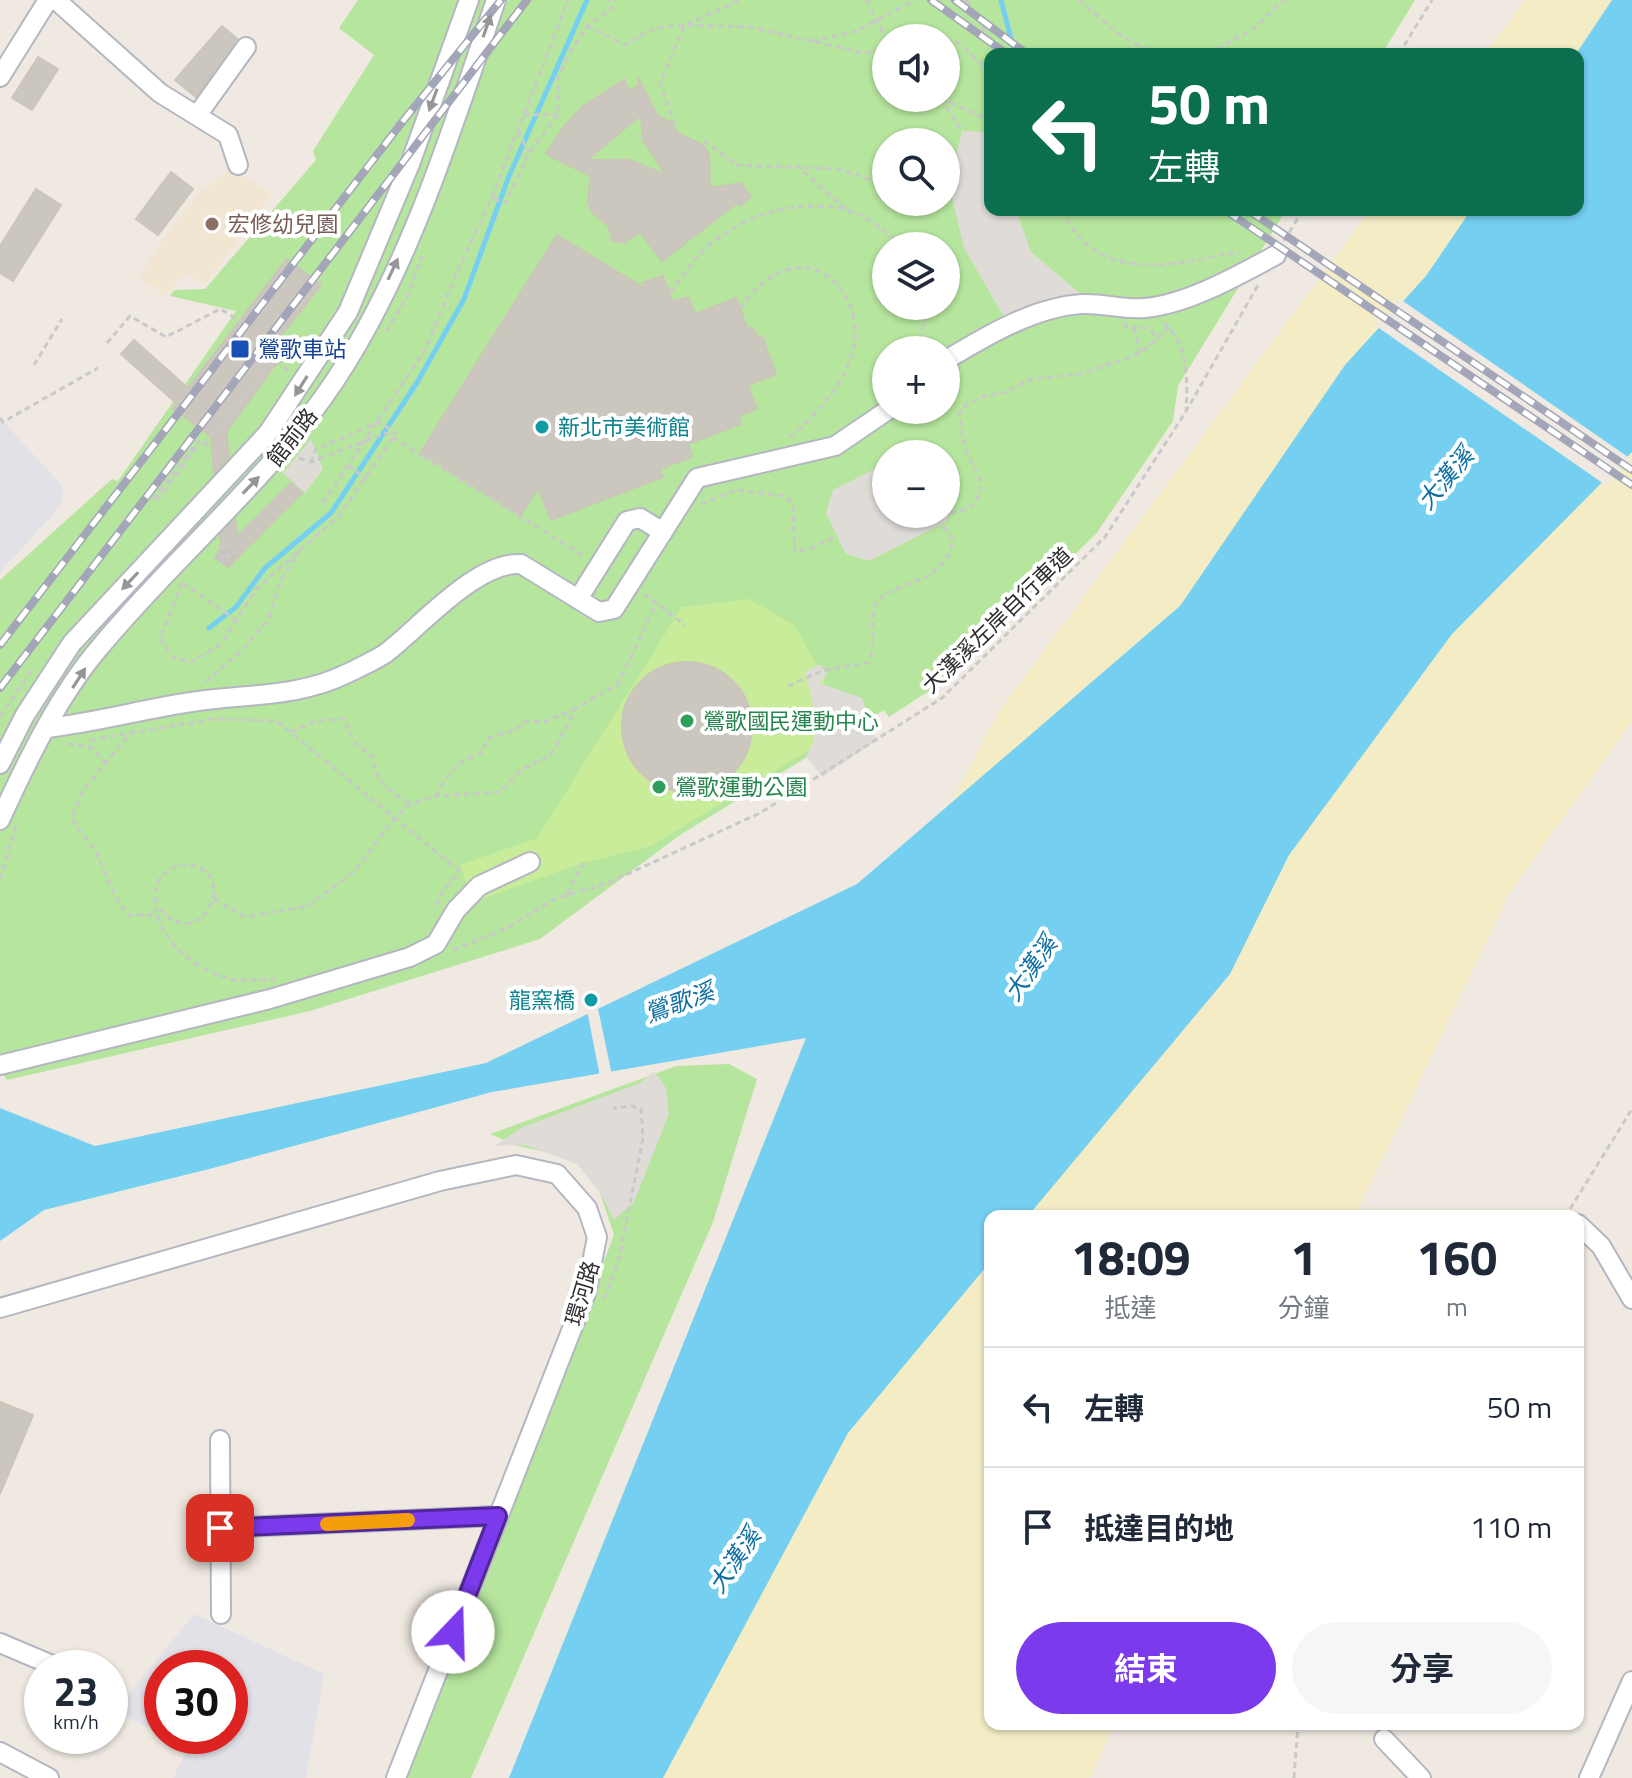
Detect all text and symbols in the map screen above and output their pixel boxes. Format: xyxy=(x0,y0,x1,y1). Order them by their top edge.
one-way arrow xyxy=(482,14,494,38)
map controls xyxy=(872,24,960,528)
button: sound xyxy=(872,24,960,112)
text: 50 m xyxy=(1148,61,1270,146)
icon: left xyxy=(1016,80,1120,184)
one-way arrow xyxy=(426,88,439,112)
button: search xyxy=(872,128,960,216)
text: 左轉 xyxy=(1148,139,1220,194)
place label: 宏修幼兒園 xyxy=(228,207,338,241)
marker: 宏修幼兒園 xyxy=(203,215,221,233)
button: layers xyxy=(872,232,960,320)
one-way arrow xyxy=(386,257,400,280)
place label: 鶯歌車站 xyxy=(258,332,346,366)
button: + xyxy=(872,336,960,424)
marker: 鶯歌車站 xyxy=(229,338,251,360)
one-way arrow xyxy=(295,375,309,397)
street label: 館前路 xyxy=(258,401,326,473)
place label: 新北市美術館 xyxy=(558,410,690,444)
marker: 新北市美術館 xyxy=(533,418,551,436)
water label: 大漢溪 xyxy=(1408,437,1484,517)
button: − xyxy=(872,440,960,528)
one-way arrow xyxy=(242,476,260,495)
street label: 大漢溪左岸自行車道 xyxy=(914,539,1080,701)
one-way arrow xyxy=(122,571,140,590)
one-way arrow xyxy=(71,667,85,689)
place label: 鶯歌國民運動中心 xyxy=(703,704,879,738)
marker: 鶯歌國民運動中心 xyxy=(678,712,696,730)
place label: 鶯歌運動公園 xyxy=(675,770,807,804)
marker: 鶯歌運動公園 xyxy=(650,778,668,796)
water label: 大漢溪 xyxy=(995,926,1067,1008)
water label: 鶯歌溪 xyxy=(639,972,722,1031)
place label: 龍窯橋 xyxy=(509,983,575,1017)
marker: 龍窯橋 xyxy=(582,991,600,1009)
text: 18:09 xyxy=(1071,1221,1191,1294)
text: 1 xyxy=(1290,1221,1317,1294)
text: 160 xyxy=(1416,1221,1497,1294)
street label: 環河路 xyxy=(556,1256,608,1330)
text: m xyxy=(1446,1287,1468,1326)
text: 抵達 xyxy=(1105,1288,1157,1327)
text: 分鐘 xyxy=(1278,1288,1330,1327)
text: 50 m xyxy=(1487,1384,1552,1430)
icon: left xyxy=(1016,1385,1060,1429)
text: 左轉 xyxy=(1084,1385,1144,1431)
pin xyxy=(186,1494,254,1562)
text: 110 m xyxy=(1470,1504,1552,1550)
icon: arrive xyxy=(1016,1505,1060,1549)
text: 抵達目的地 xyxy=(1084,1505,1234,1551)
icon: arrive xyxy=(198,1506,242,1550)
water label: 大漢溪 xyxy=(699,1518,771,1600)
position arrow xyxy=(411,1590,495,1674)
button: 結束 xyxy=(1016,1622,1276,1714)
button: 分享 xyxy=(1292,1622,1552,1714)
speed limit sign: 30 xyxy=(144,1650,248,1754)
text: 23 xyxy=(54,1661,98,1722)
text: km/h xyxy=(53,1706,99,1737)

